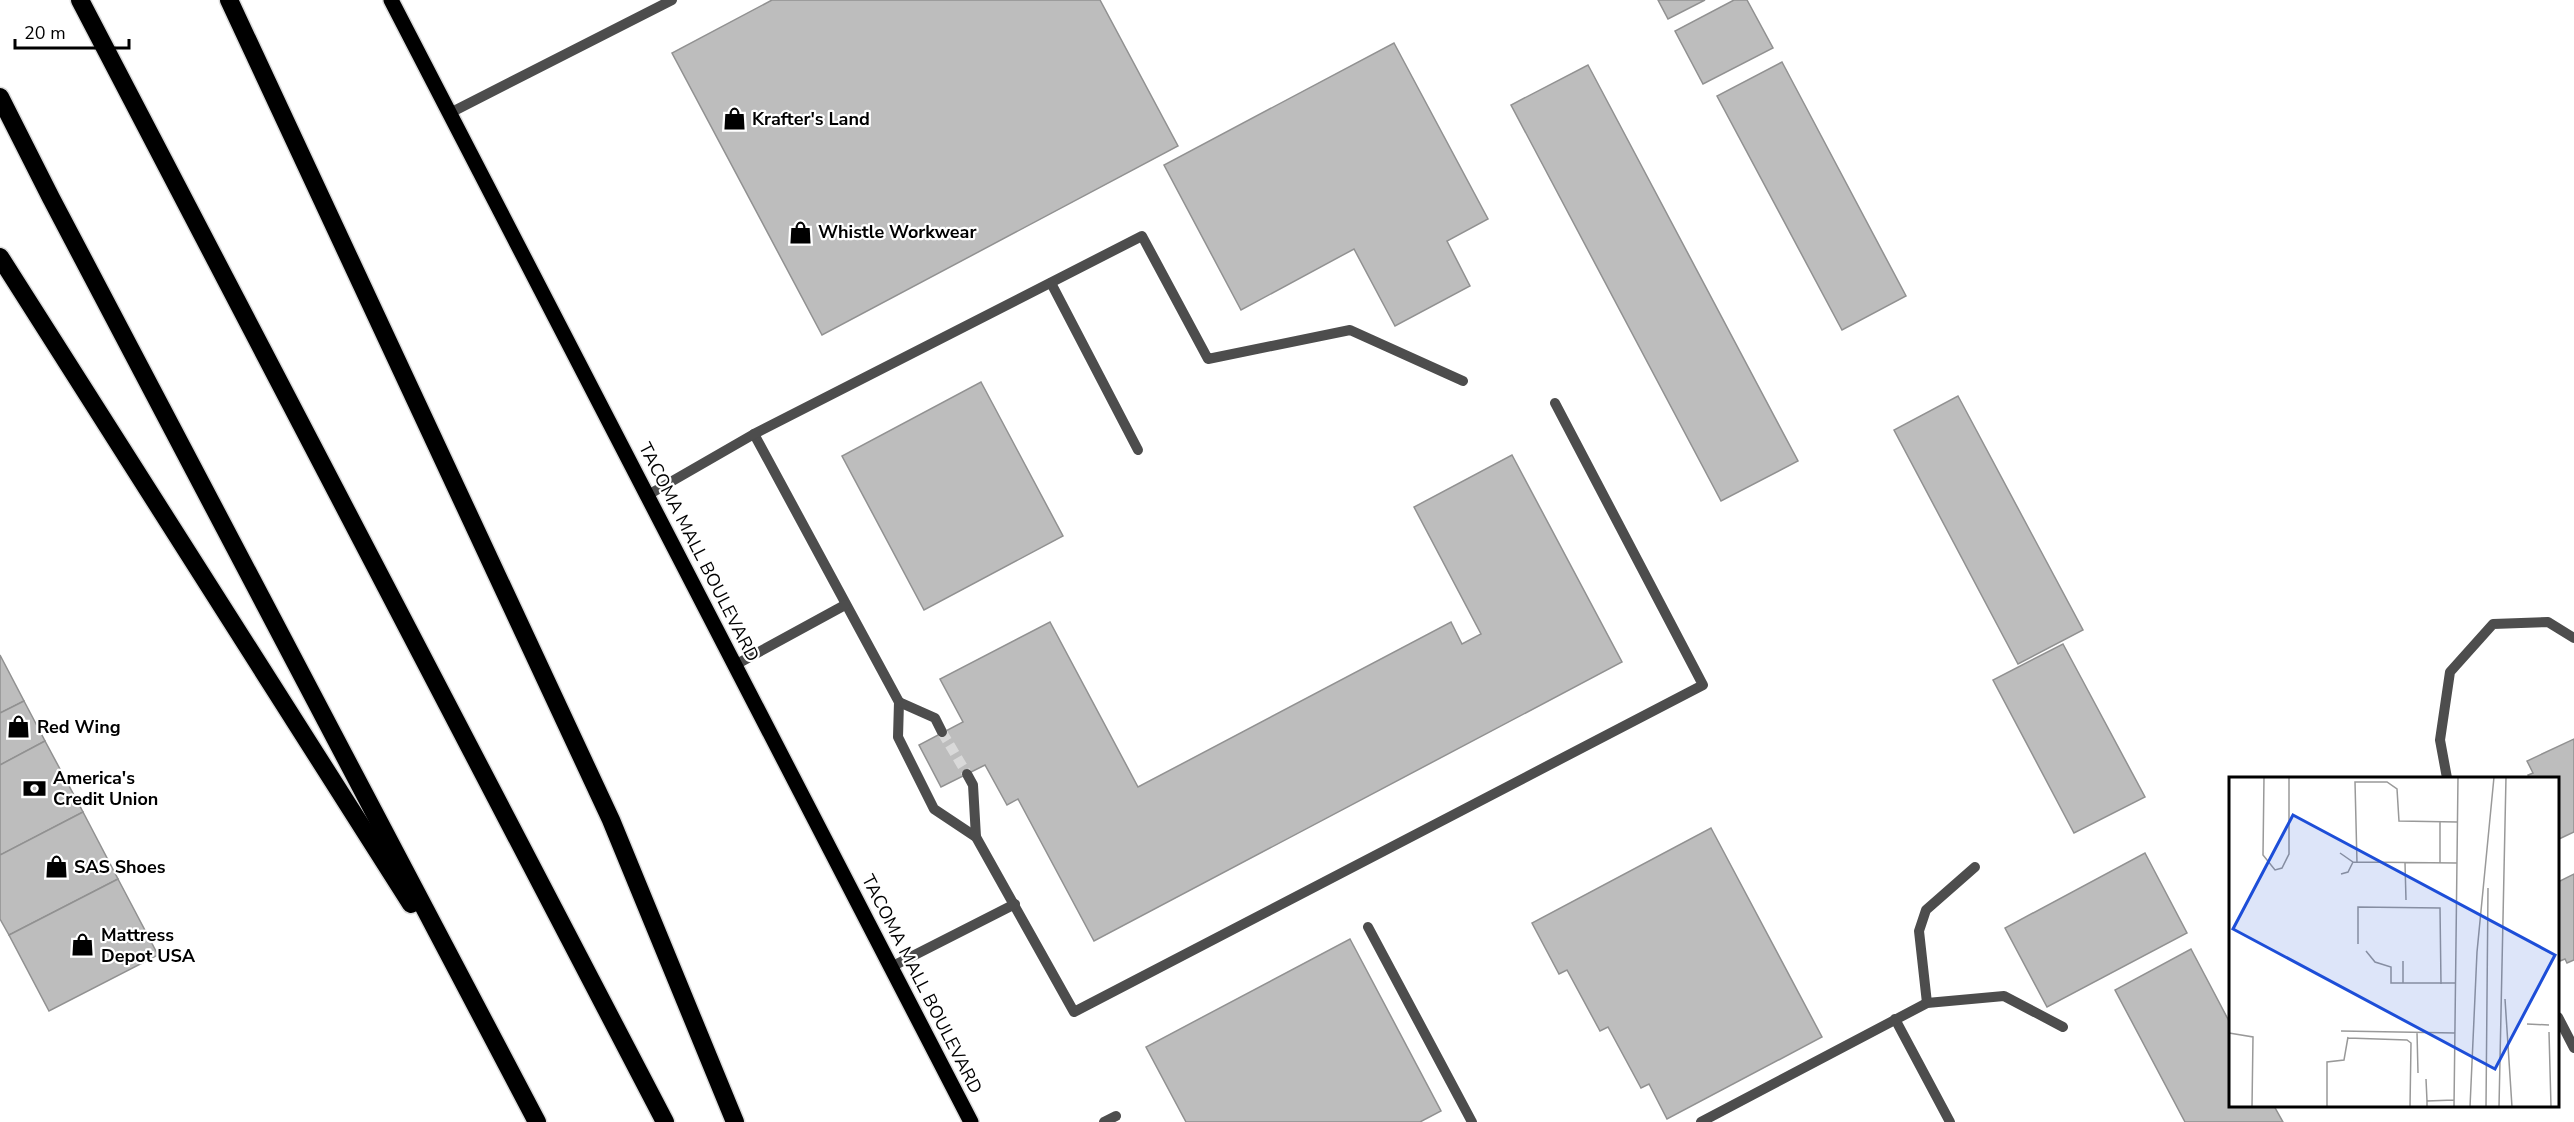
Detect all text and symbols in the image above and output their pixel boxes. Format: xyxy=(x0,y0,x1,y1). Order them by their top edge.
scale bar xyxy=(15,12,129,50)
text: 20 m xyxy=(24,21,66,45)
shop icon: Krafter's Land xyxy=(721,106,747,132)
place label: Krafter's Land xyxy=(752,107,870,131)
shop icon: Whistle Workwear xyxy=(787,219,813,245)
place label: Whistle Workwear xyxy=(818,220,977,244)
street label: TACOMA MALL BOULEVARD xyxy=(633,438,765,666)
shop icon: Red Wing xyxy=(6,714,32,740)
place label: Red Wing xyxy=(37,715,121,739)
place label: America's Credit Union xyxy=(53,766,158,811)
bank icon: America's Credit Union xyxy=(22,775,48,801)
inset map xyxy=(2229,777,2559,1107)
shop icon: SAS Shoes xyxy=(43,854,69,880)
place label: SAS Shoes xyxy=(74,855,166,879)
street label: TACOMA MALL BOULEVARD xyxy=(856,870,988,1098)
place label: Mattress Depot USA xyxy=(101,923,196,968)
shop icon: Mattress Depot USA xyxy=(70,932,96,958)

